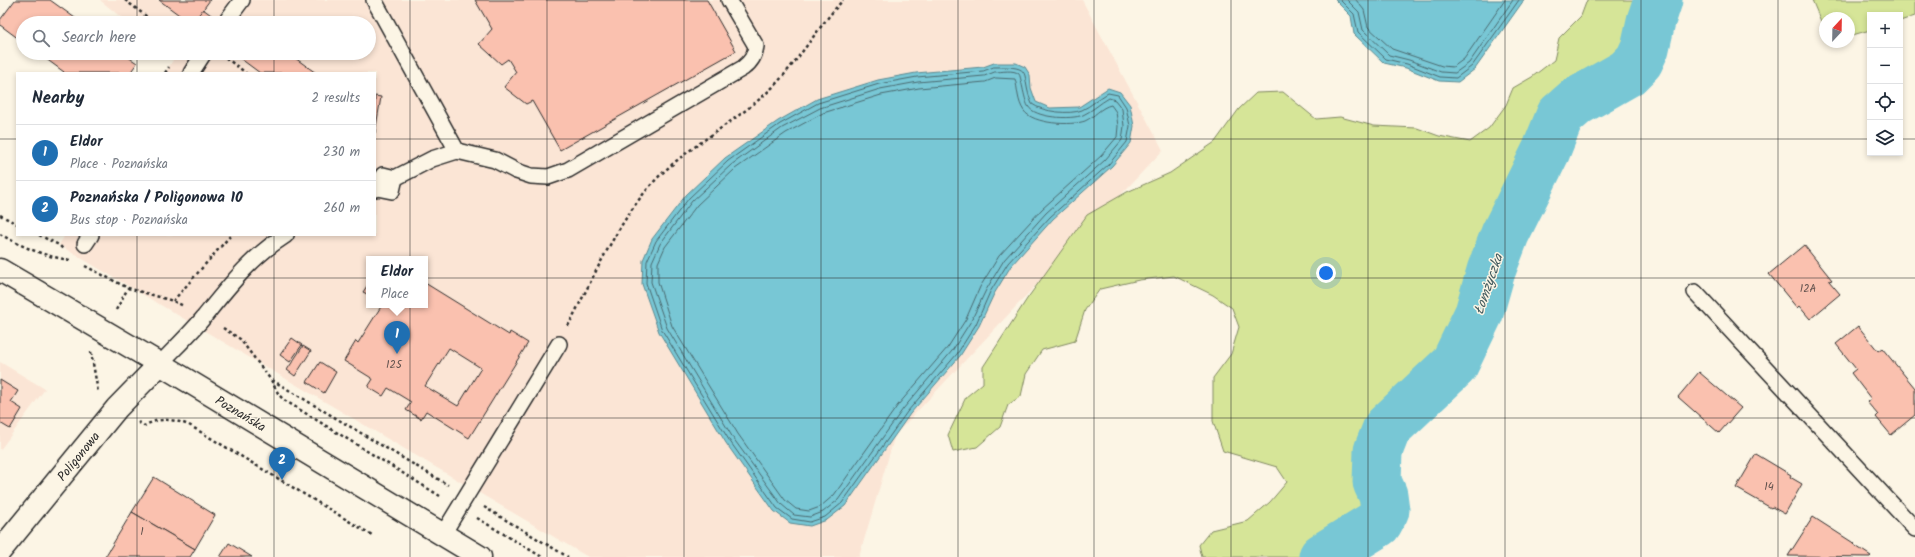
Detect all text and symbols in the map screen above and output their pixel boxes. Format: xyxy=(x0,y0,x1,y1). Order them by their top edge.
north arrow xyxy=(1819,12,1855,48)
map controls xyxy=(1867,12,1903,156)
button: + xyxy=(1867,12,1903,48)
search box xyxy=(16,16,376,60)
text: Search here xyxy=(62,26,136,50)
icon: search xyxy=(30,27,52,49)
button: − xyxy=(1867,48,1903,84)
button: locate xyxy=(1867,84,1903,120)
text: Nearby xyxy=(32,85,84,112)
text: 2 results xyxy=(312,88,360,109)
button: layers xyxy=(1867,120,1903,156)
text: Eldor xyxy=(70,130,103,154)
text: 1 xyxy=(43,142,47,163)
text: 230 m xyxy=(323,142,360,163)
text: Place · Poznańska xyxy=(70,154,168,175)
text: Poznańska / Poligonowa 10 xyxy=(70,186,243,210)
text: 2 xyxy=(41,198,49,219)
text: 260 m xyxy=(323,198,360,219)
text: Bus stop · Poznańska xyxy=(70,210,188,231)
water label: Łomżyczka xyxy=(1468,250,1510,318)
popup xyxy=(366,256,428,308)
text: Eldor xyxy=(381,260,413,284)
your location xyxy=(1316,263,1336,283)
house number: 12A xyxy=(1800,280,1817,298)
text: Place xyxy=(381,284,409,305)
pin: 1 xyxy=(384,321,410,354)
house number: 125 xyxy=(386,356,403,374)
street label: Poznańska xyxy=(211,391,270,438)
street label: Poligonowa xyxy=(52,427,106,486)
pin: 2 xyxy=(269,447,295,480)
house number: 14 xyxy=(1764,478,1774,496)
house number: 1 xyxy=(140,523,144,541)

